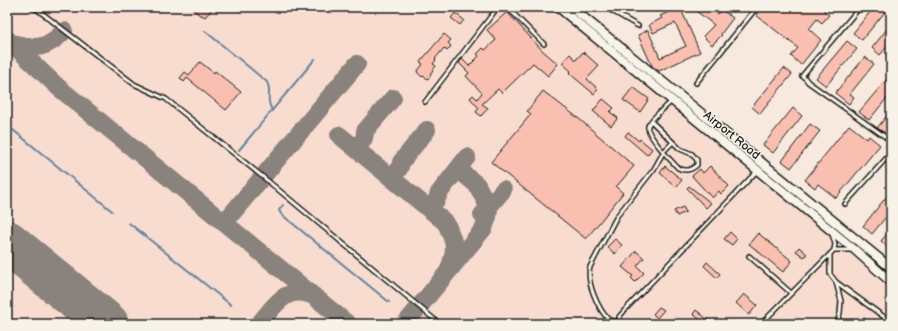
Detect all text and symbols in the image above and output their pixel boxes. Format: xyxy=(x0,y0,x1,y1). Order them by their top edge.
street label: Airport Road xyxy=(700,108,763,163)

